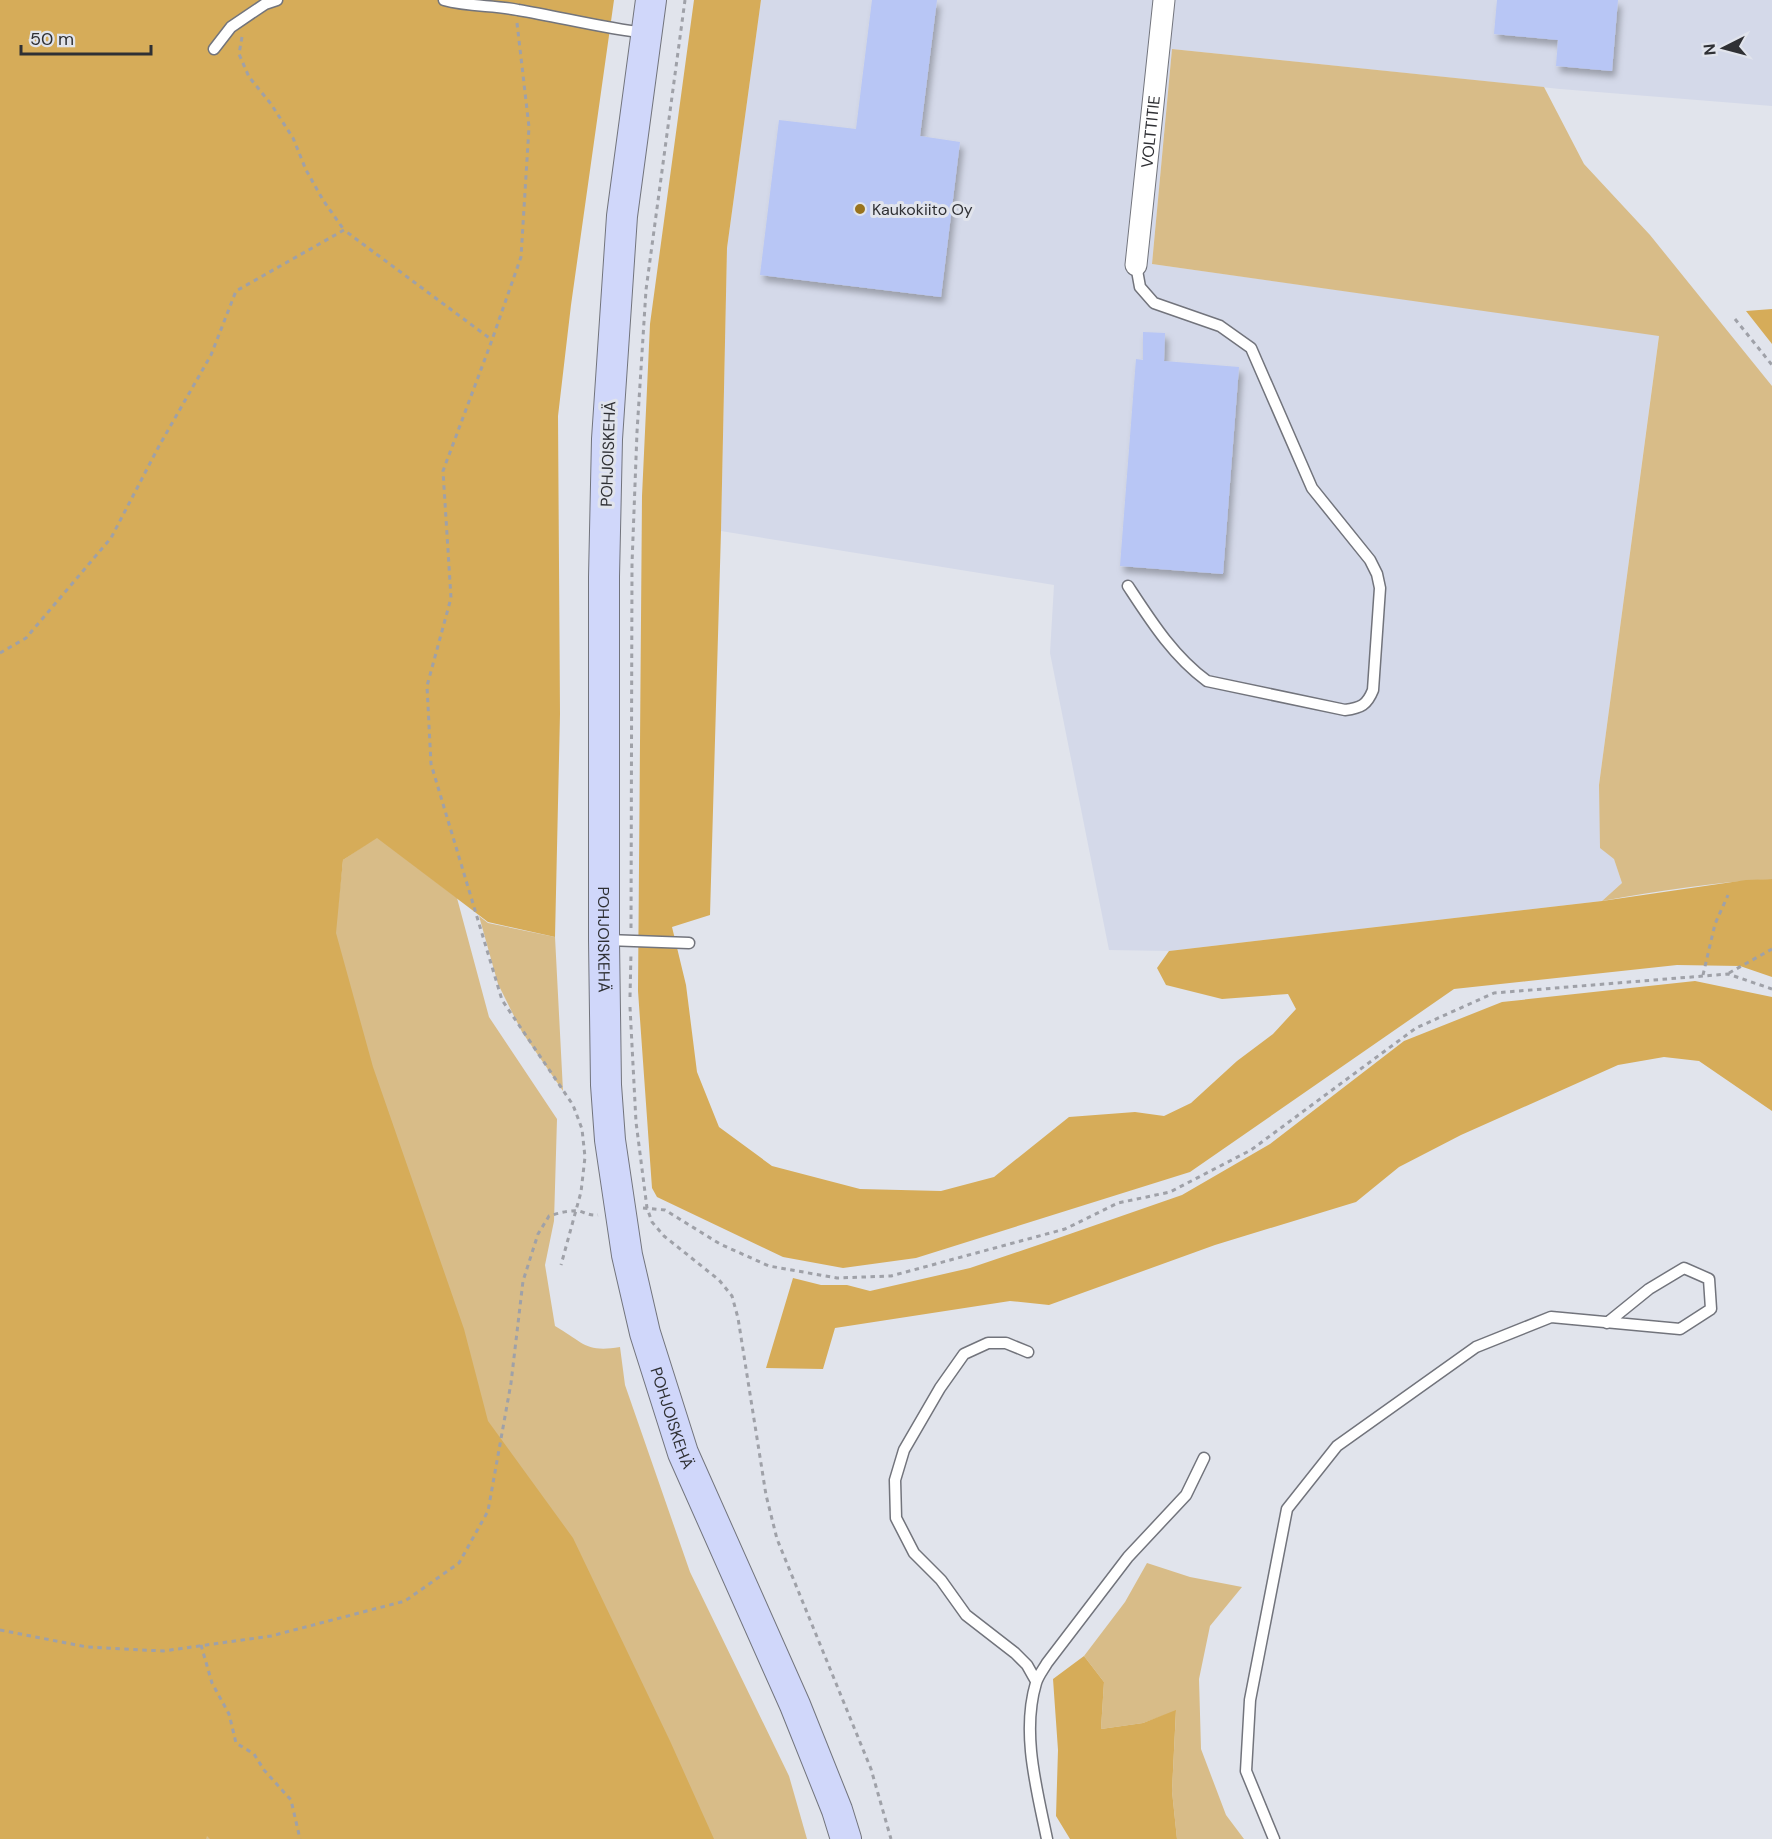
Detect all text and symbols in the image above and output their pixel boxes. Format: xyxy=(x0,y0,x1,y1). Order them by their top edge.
scale bar xyxy=(21,18,152,56)
north arrow xyxy=(1694,18,1754,78)
text: 50 m xyxy=(30,27,74,51)
text: N xyxy=(1699,43,1721,56)
street label: VOLTTITIE xyxy=(1136,94,1164,169)
place label: Kaukokiito Oy xyxy=(872,199,973,220)
marker: Kaukokiito Oy xyxy=(853,202,867,216)
street label: POHJOISKEHÄ xyxy=(596,400,620,507)
street label: POHJOISKEHÄ xyxy=(593,887,615,993)
street label: POHJOISKEHÄ xyxy=(646,1364,699,1472)

